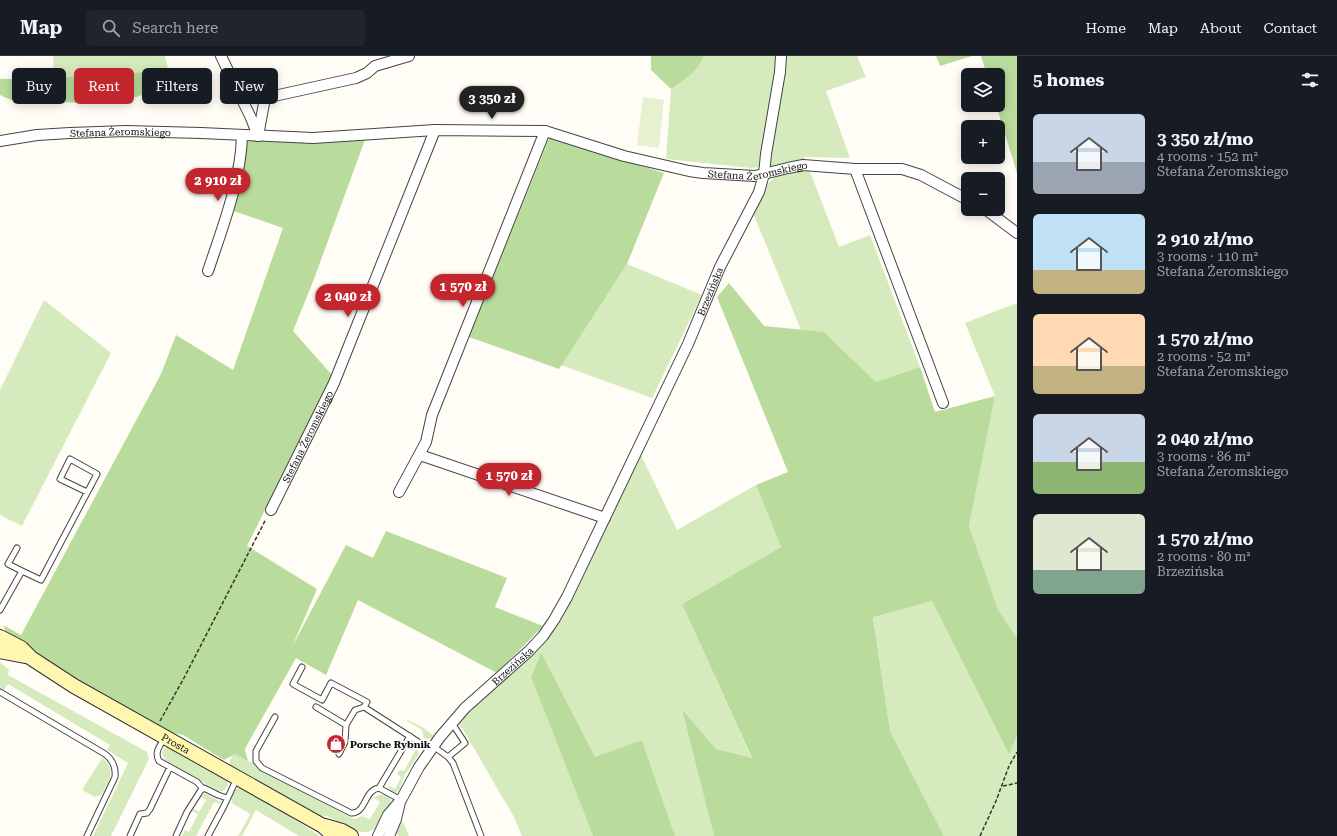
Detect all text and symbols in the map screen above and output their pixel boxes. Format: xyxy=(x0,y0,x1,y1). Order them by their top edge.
search box xyxy=(86,10,366,46)
text: Map xyxy=(20,16,62,39)
icon: search xyxy=(100,17,122,39)
text: Search here xyxy=(132,19,218,37)
text: Home xyxy=(1085,20,1126,36)
text: Map xyxy=(1148,20,1178,36)
text: About xyxy=(1200,20,1242,36)
text: Contact xyxy=(1264,20,1317,36)
chip: Buy xyxy=(12,68,66,104)
chip: Rent xyxy=(74,68,134,104)
chip: Filters xyxy=(142,68,212,104)
chip: New xyxy=(220,68,278,104)
map controls xyxy=(961,68,1005,216)
button: layers xyxy=(961,68,1005,112)
icon: filters xyxy=(1299,69,1321,91)
text: 5 homes xyxy=(1033,70,1104,90)
pin: 3 350 zł xyxy=(451,86,533,120)
text: 3 350 zł xyxy=(468,91,516,106)
button: + xyxy=(961,120,1005,164)
street label: Stefana Żeromskiego xyxy=(70,125,171,139)
text: 3 350 zł/mo xyxy=(1157,129,1254,149)
icon: home xyxy=(1065,130,1113,178)
text: 4 rooms · 152 m² xyxy=(1157,149,1258,164)
street label: Stefana Żeromskiego xyxy=(707,159,808,182)
text: Stefana Żeromskiego xyxy=(1157,164,1289,179)
pin: 2 910 zł xyxy=(177,168,259,202)
button: − xyxy=(961,172,1005,216)
text: 2 910 zł xyxy=(194,173,242,188)
text: 2 910 zł/mo xyxy=(1157,229,1254,249)
icon: home xyxy=(1065,230,1113,278)
text: 3 rooms · 110 m² xyxy=(1157,249,1258,264)
text: Stefana Żeromskiego xyxy=(1157,264,1289,279)
street label: Brzezińska xyxy=(695,265,725,317)
pin: 1 570 zł xyxy=(422,274,504,308)
text: 1 570 zł xyxy=(439,279,487,294)
pin: 2 040 zł xyxy=(307,284,389,318)
text: 2 040 zł xyxy=(324,289,372,304)
text: 1 570 zł/mo xyxy=(1157,329,1254,349)
icon: home xyxy=(1065,330,1113,378)
text: 2 rooms · 52 m² xyxy=(1157,349,1251,364)
text: Stefana Żeromskiego xyxy=(1157,364,1289,379)
street label: Stefana Żeromskiego xyxy=(280,389,335,484)
text: 2 040 zł/mo xyxy=(1157,429,1254,449)
icon: home xyxy=(1065,430,1113,478)
text: 3 rooms · 86 m² xyxy=(1157,449,1251,464)
pin: 1 570 zł xyxy=(468,463,550,497)
text: Stefana Żeromskiego xyxy=(1157,464,1289,479)
text: 1 570 zł xyxy=(485,468,533,483)
text: 1 570 zł/mo xyxy=(1157,529,1254,549)
icon: home xyxy=(1065,530,1113,578)
text: 2 rooms · 80 m² xyxy=(1157,549,1251,564)
text: Brzezińska xyxy=(1157,564,1224,579)
street label: Brzezińska xyxy=(489,644,536,687)
street label: Prosta xyxy=(160,731,192,756)
shop icon: Porsche Rybnik xyxy=(325,733,347,755)
place label: Porsche Rybnik xyxy=(350,739,431,750)

